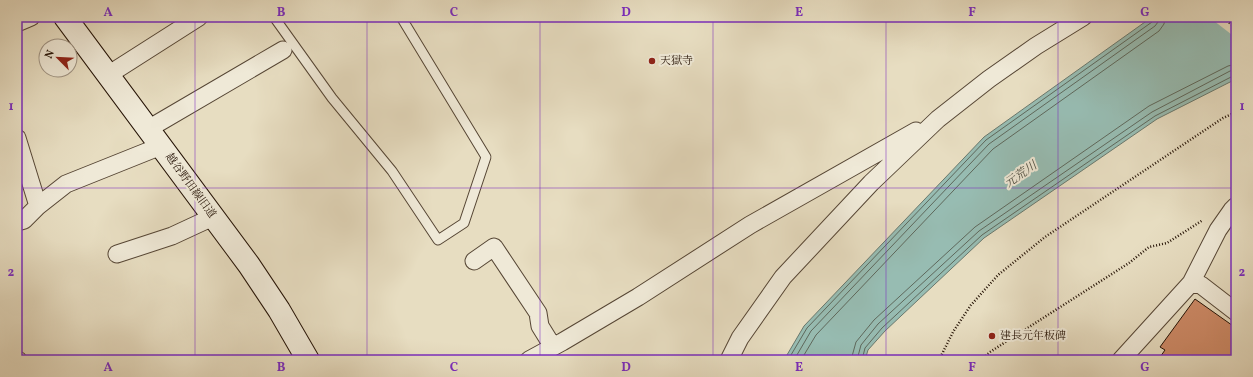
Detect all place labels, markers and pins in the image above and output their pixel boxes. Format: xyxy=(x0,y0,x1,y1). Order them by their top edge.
place label: 天獄寺 xyxy=(660,54,693,69)
marker: 天獄寺 xyxy=(647,56,657,66)
place label: 建長元年板碑 xyxy=(1000,329,1066,344)
marker: 建長元年板碑 xyxy=(987,331,997,341)

